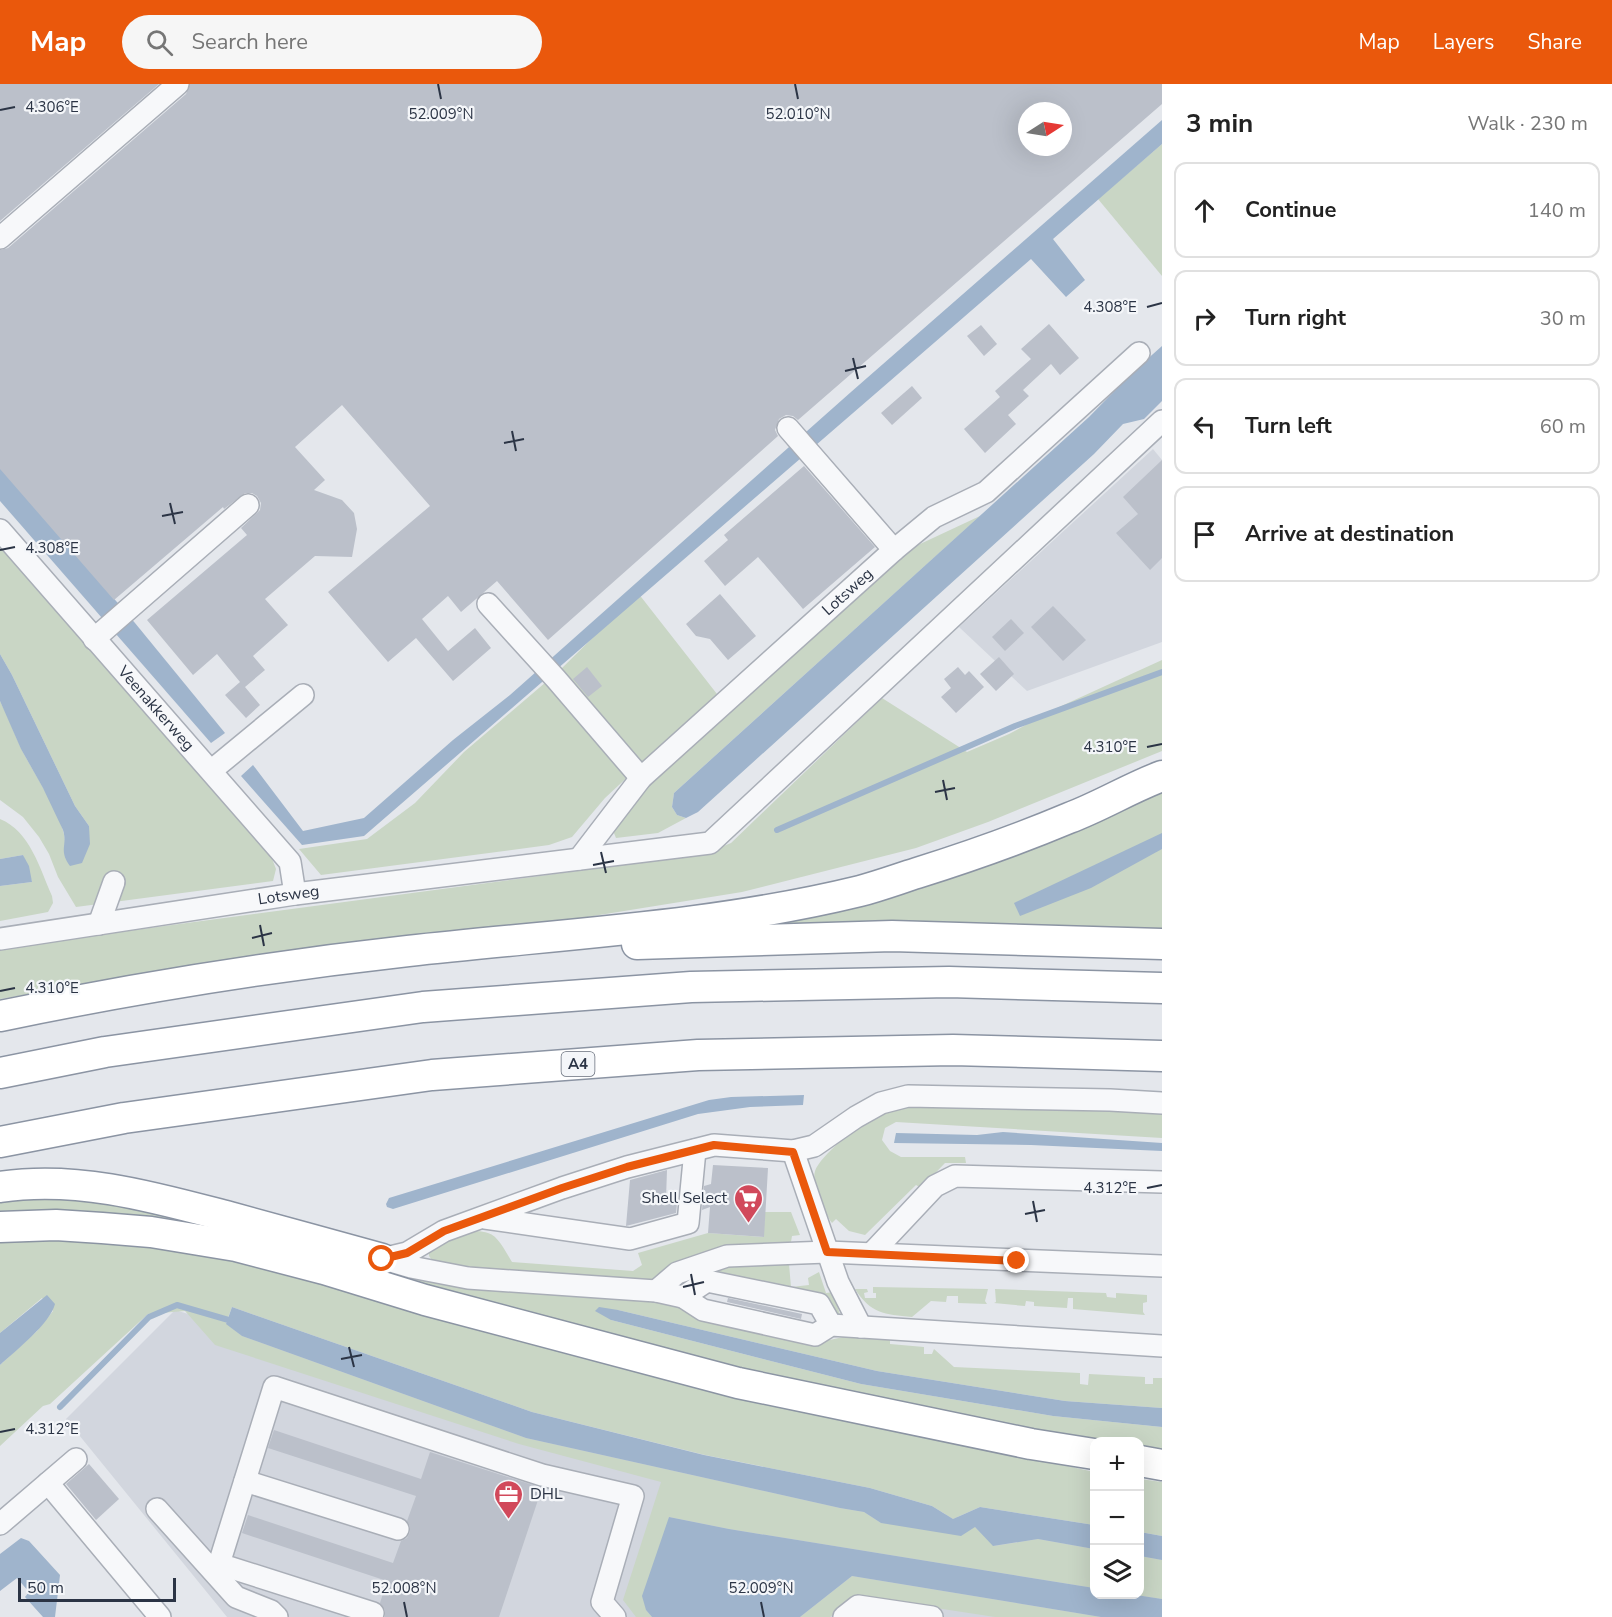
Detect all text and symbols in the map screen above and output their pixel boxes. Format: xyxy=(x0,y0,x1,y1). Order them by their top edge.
search box xyxy=(122,15,542,69)
text: Map xyxy=(30,23,86,61)
icon: search xyxy=(143,26,176,59)
text: Search here xyxy=(191,27,308,57)
text: Map xyxy=(1358,28,1400,56)
text: Layers xyxy=(1433,28,1494,56)
text: Share xyxy=(1527,28,1582,56)
text: 4.306°E xyxy=(25,97,79,117)
north arrow xyxy=(1018,102,1072,156)
text: 52.009°N xyxy=(408,104,474,124)
text: 52.010°N xyxy=(765,104,831,124)
text: 3 min xyxy=(1186,106,1253,141)
text: Walk · 230 m xyxy=(1468,110,1588,137)
icon: ahead xyxy=(1188,194,1221,227)
text: Continue xyxy=(1245,195,1336,225)
text: 140 m xyxy=(1528,197,1586,224)
text: 4.308°E xyxy=(1083,297,1137,317)
icon: right xyxy=(1188,302,1221,335)
text: Turn right xyxy=(1245,303,1346,333)
text: 30 m xyxy=(1540,305,1586,332)
icon: left xyxy=(1188,410,1221,443)
text: Turn left xyxy=(1245,411,1332,441)
text: 60 m xyxy=(1540,413,1586,440)
icon: arrive xyxy=(1188,518,1221,551)
text: Arrive at destination xyxy=(1245,519,1454,549)
text: 4.308°E xyxy=(25,538,79,558)
street label: Lotsweg xyxy=(817,563,878,621)
street label: Veenakkerweg xyxy=(112,660,199,756)
text: 4.310°E xyxy=(1083,737,1137,757)
street label: Lotsweg xyxy=(256,880,321,911)
text: 4.310°E xyxy=(25,978,79,998)
road number: A4 xyxy=(562,1052,594,1076)
text: 4.312°E xyxy=(1083,1178,1137,1198)
supermarket icon: Shell Select xyxy=(732,1182,764,1224)
place label: Shell Select xyxy=(641,1187,727,1209)
route start xyxy=(368,1245,394,1271)
route end xyxy=(1003,1247,1029,1273)
text: 4.312°E xyxy=(25,1419,79,1439)
map controls xyxy=(1090,1437,1144,1599)
button: + xyxy=(1090,1437,1144,1491)
office icon: DHL xyxy=(493,1478,525,1520)
place label: DHL xyxy=(530,1483,563,1505)
button: − xyxy=(1090,1491,1144,1545)
button: layers xyxy=(1090,1545,1144,1599)
scale bar xyxy=(18,1575,176,1602)
text: 50 m xyxy=(27,1577,64,1599)
text: 52.008°N xyxy=(371,1578,437,1598)
text: 52.009°N xyxy=(728,1578,794,1598)

